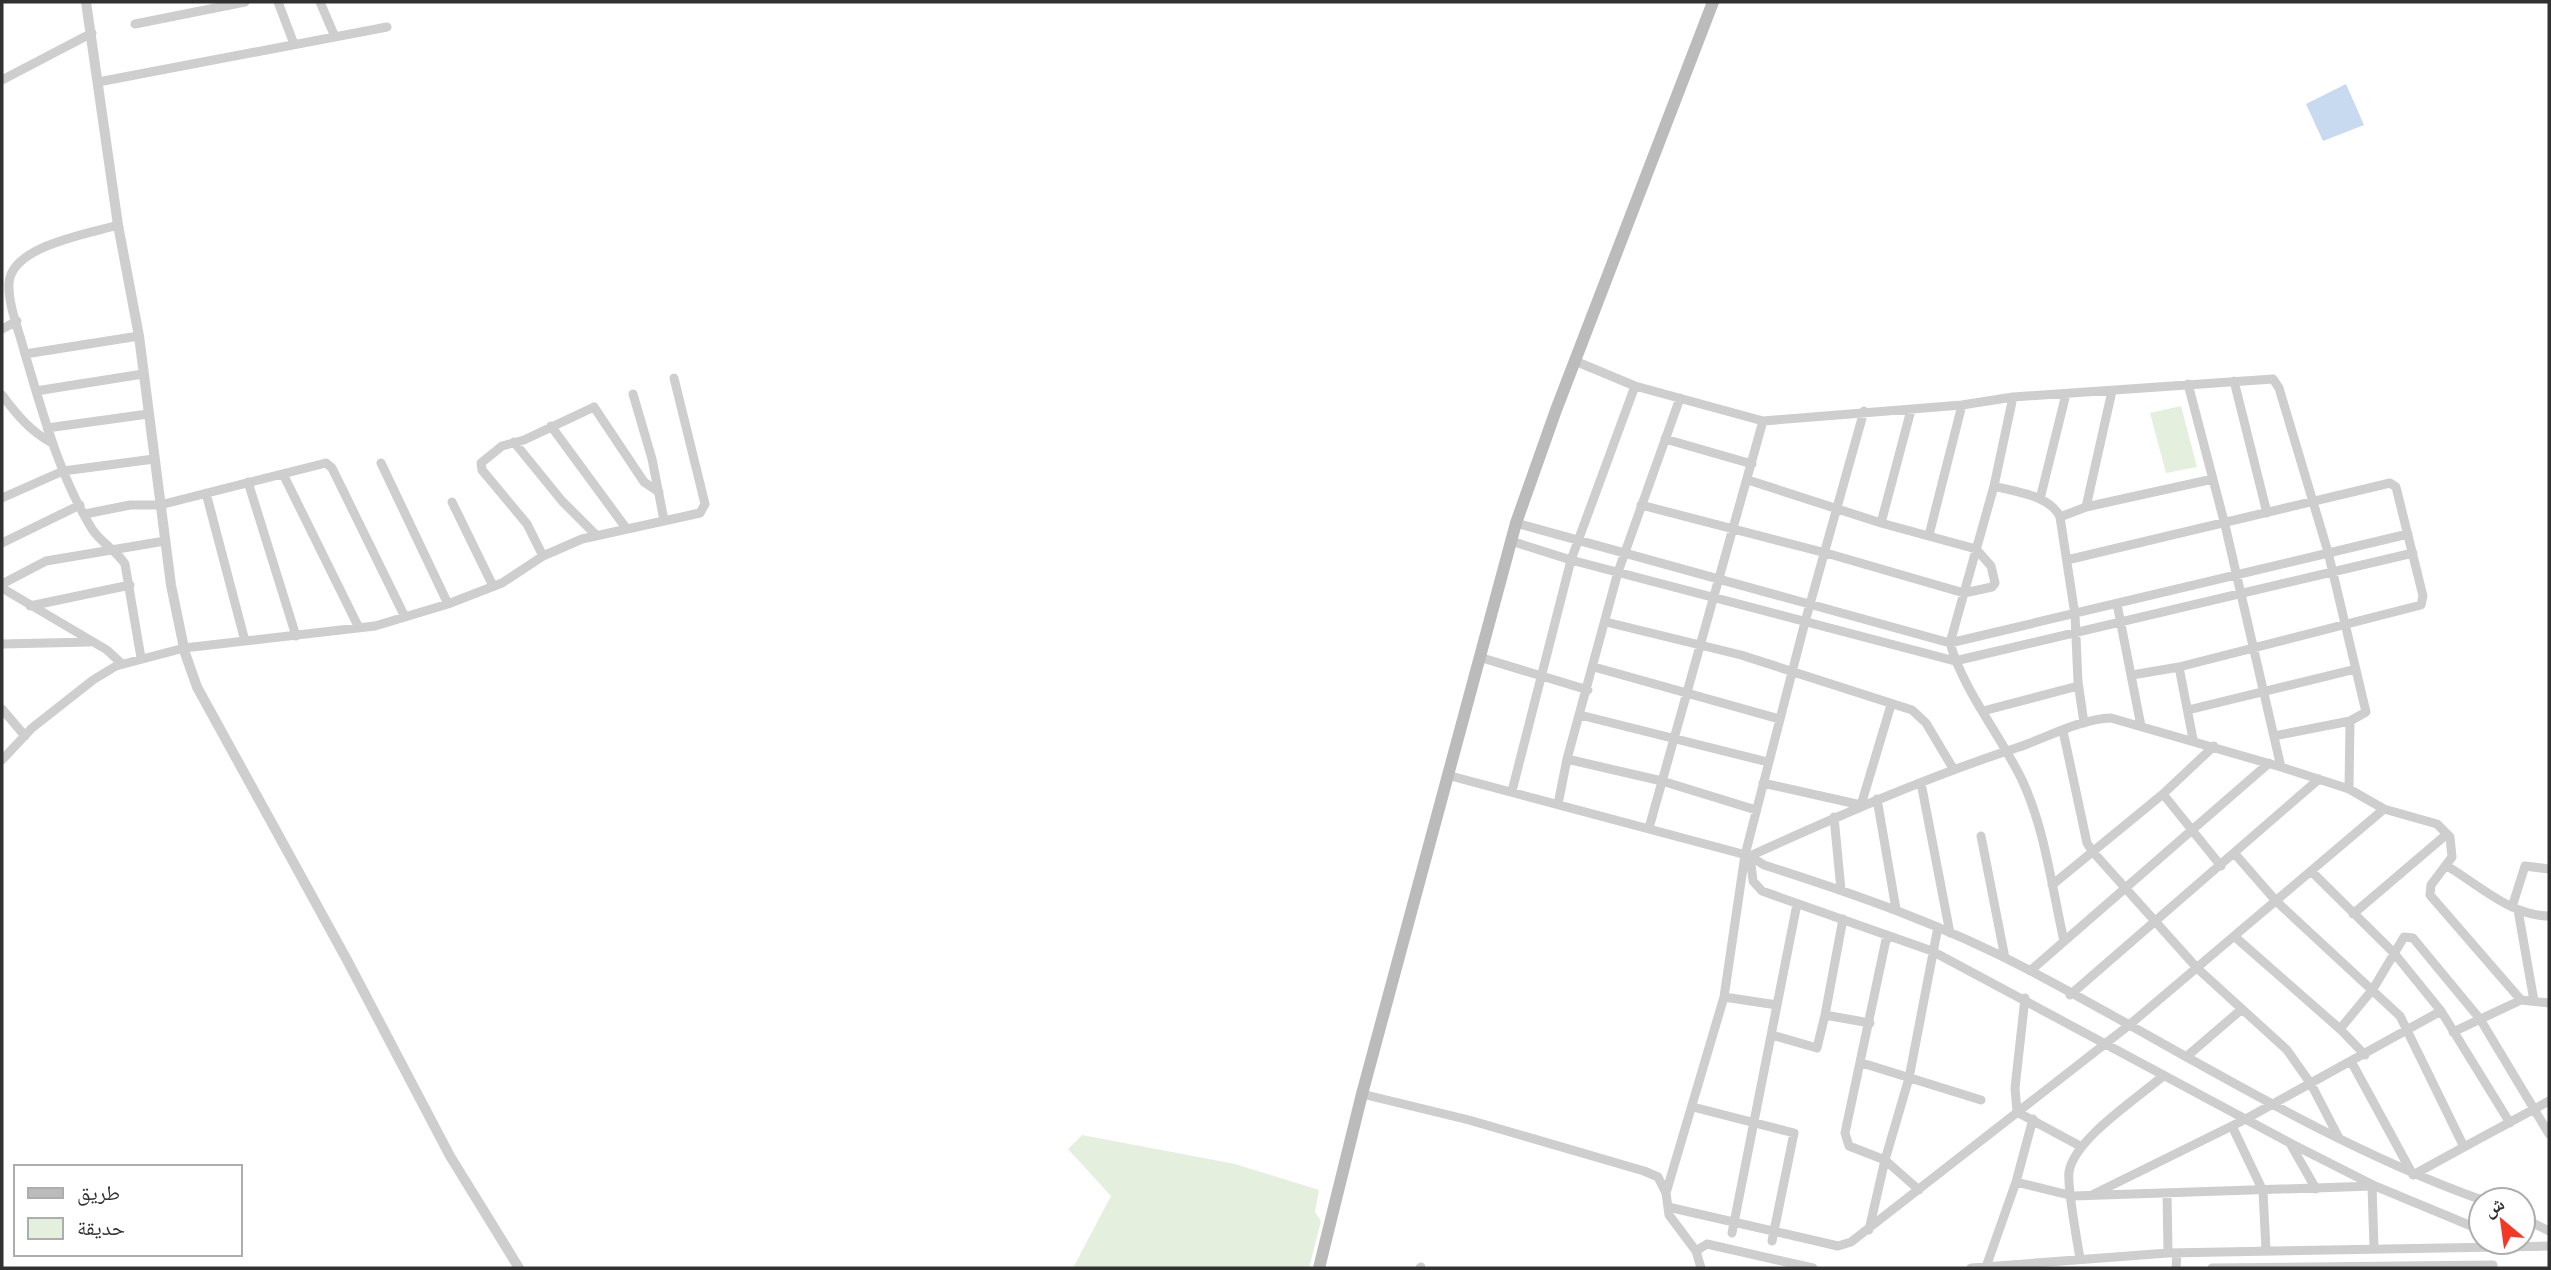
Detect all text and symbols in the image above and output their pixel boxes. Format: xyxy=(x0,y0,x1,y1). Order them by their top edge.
legend xyxy=(14,1165,242,1256)
text: طريق xyxy=(77,1181,120,1206)
north arrow xyxy=(2467,1186,2537,1256)
text: ش xyxy=(2480,1192,2508,1222)
text: حديقة xyxy=(77,1216,125,1239)

